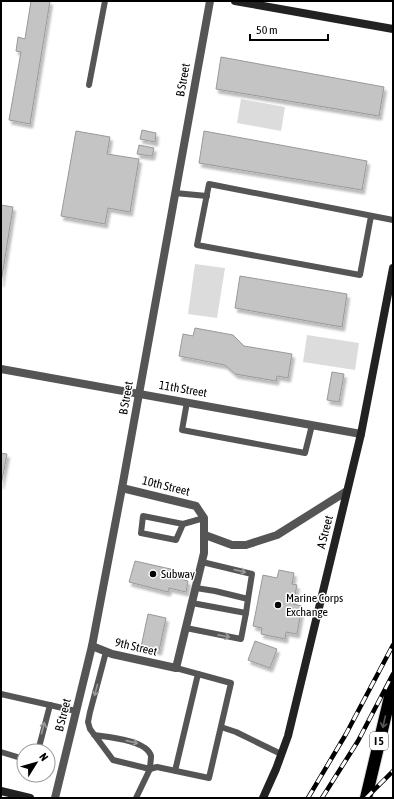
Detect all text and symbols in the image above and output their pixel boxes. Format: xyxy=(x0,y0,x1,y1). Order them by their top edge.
scale bar xyxy=(250,16,328,42)
text: 50 m xyxy=(256,23,278,37)
street label: B Street xyxy=(173,62,193,98)
street label: 11th Street xyxy=(158,378,209,400)
street label: B Street xyxy=(116,380,136,416)
street label: 10th Street xyxy=(141,473,192,499)
street label: A Street xyxy=(314,513,336,550)
place label: Subway xyxy=(161,567,195,581)
one-way arrow xyxy=(233,567,246,575)
marker: Subway xyxy=(148,569,158,579)
place label: Marine Corps Exchange xyxy=(286,591,343,619)
marker: Marine Corps Exchange xyxy=(273,600,283,610)
one-way arrow xyxy=(217,632,230,640)
street label: 9th Street xyxy=(114,635,159,659)
one-way arrow xyxy=(92,683,99,696)
street label: B Street xyxy=(52,696,74,733)
one-way arrow xyxy=(380,715,387,728)
one-way arrow xyxy=(40,722,48,735)
road number: I 5 xyxy=(370,732,388,750)
one-way arrow xyxy=(125,739,138,747)
north arrow xyxy=(16,743,56,783)
text: N xyxy=(37,751,51,763)

